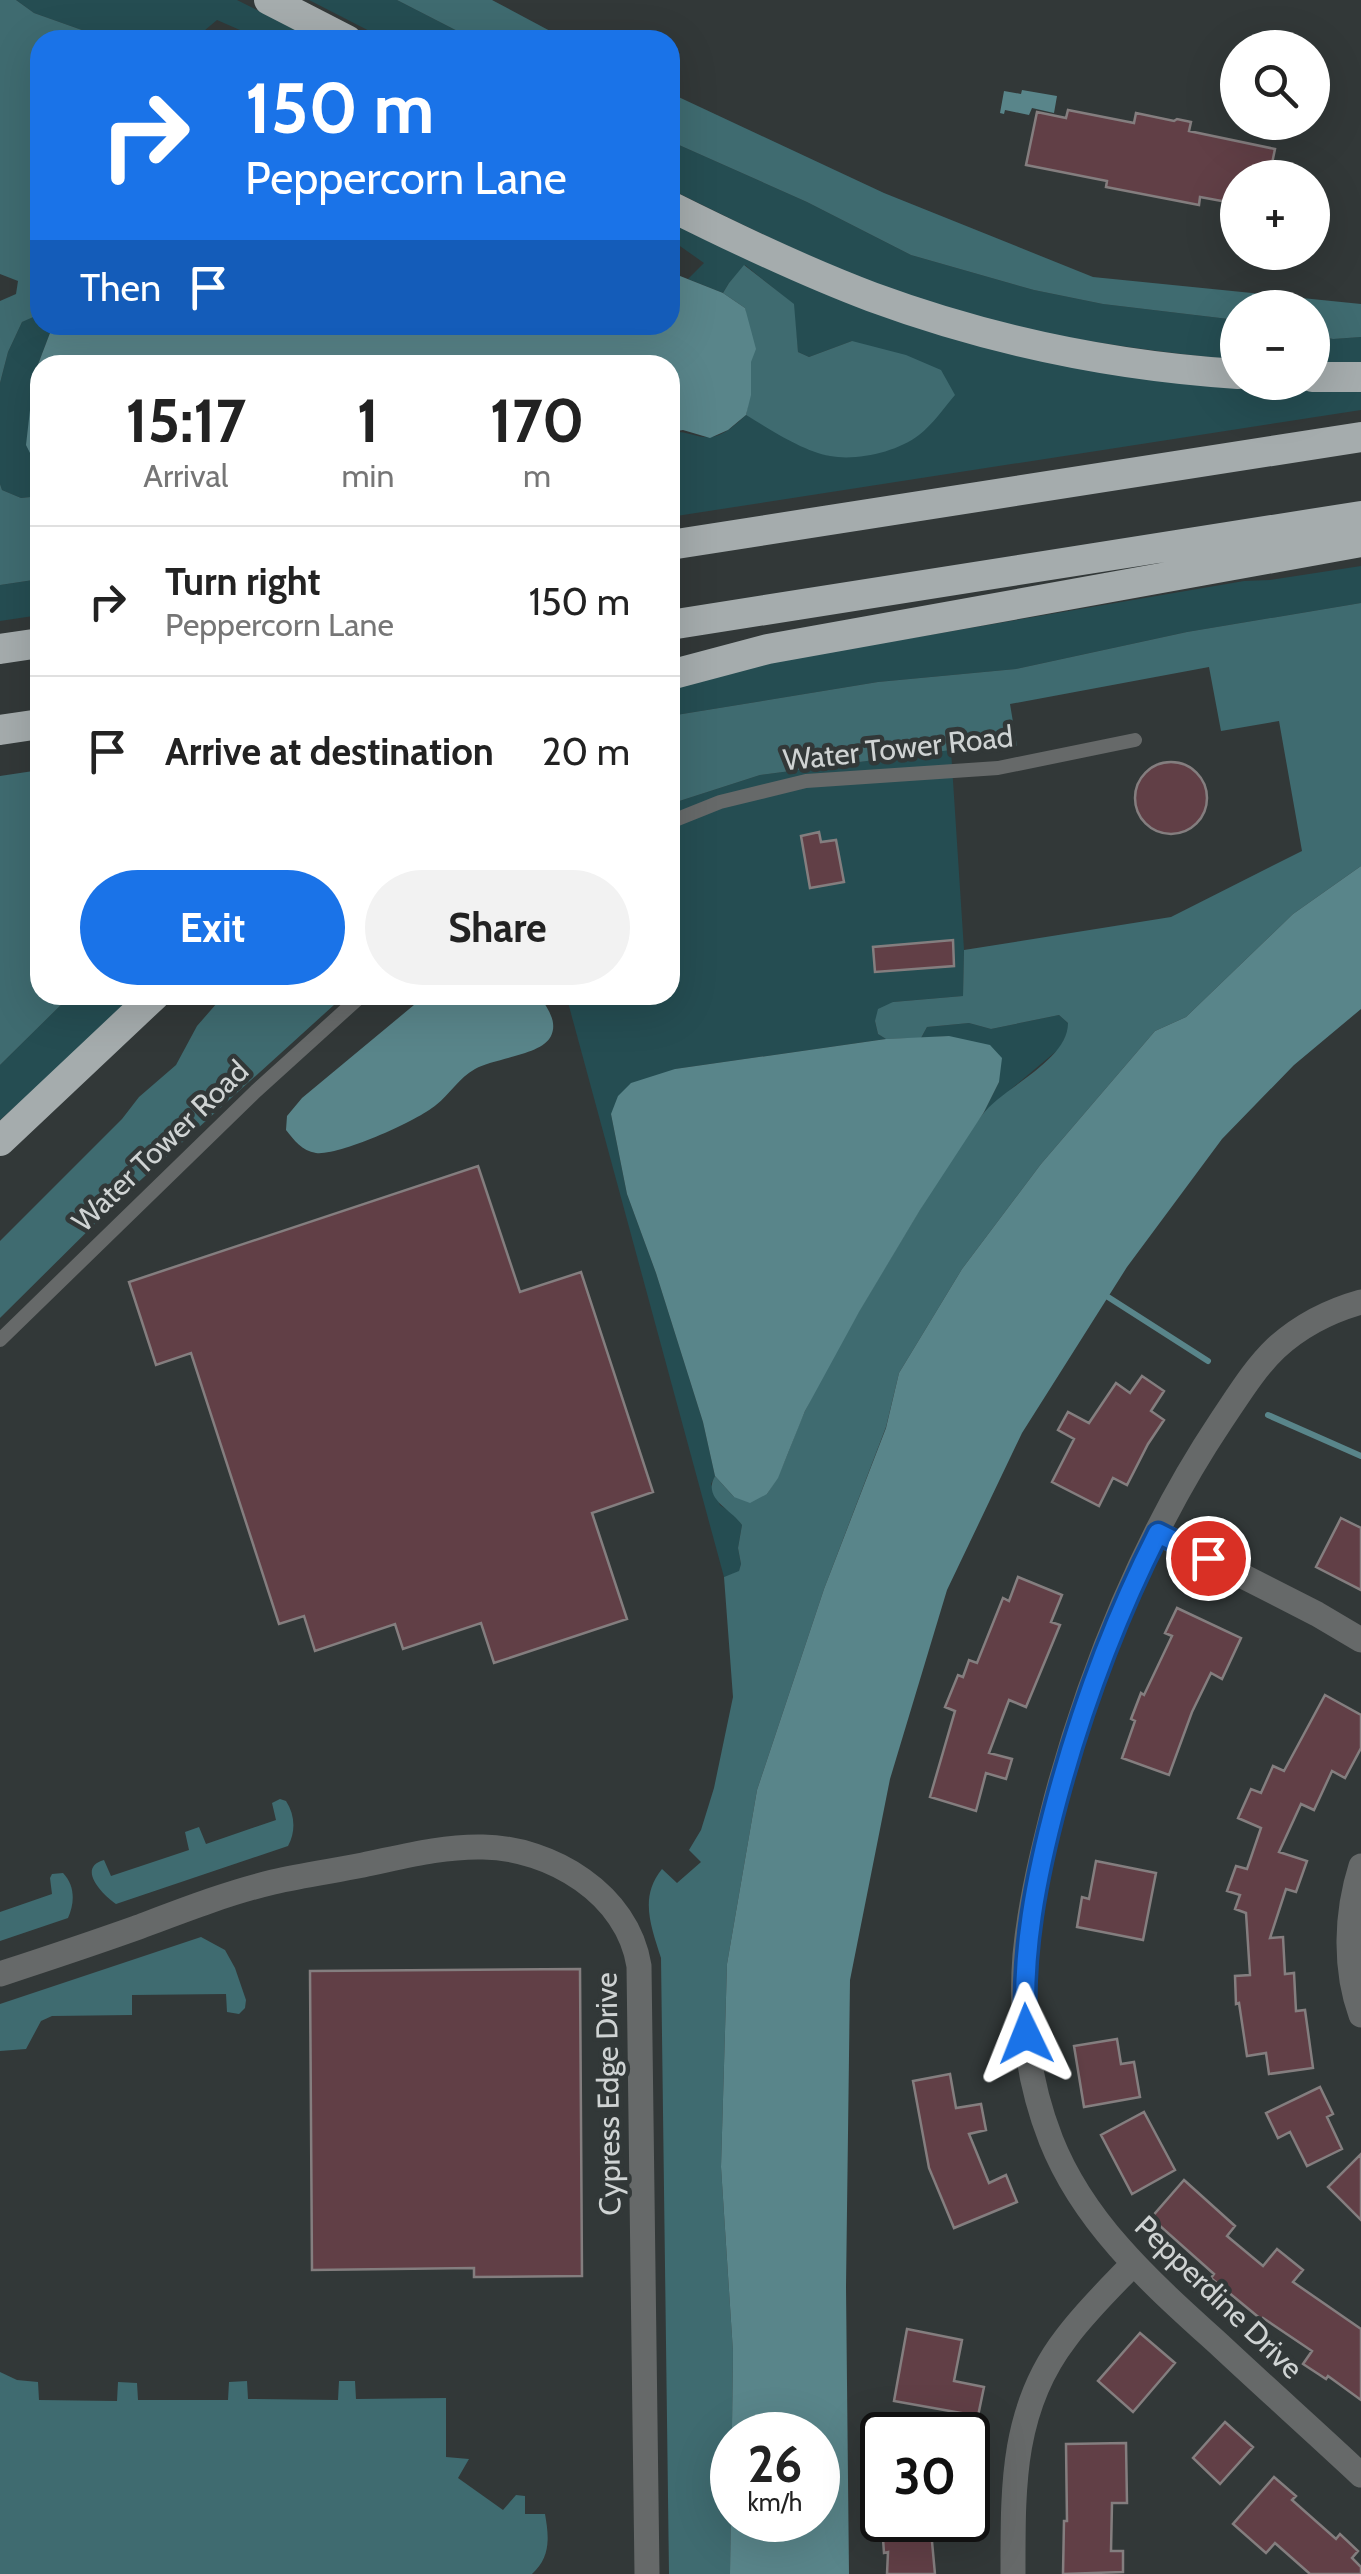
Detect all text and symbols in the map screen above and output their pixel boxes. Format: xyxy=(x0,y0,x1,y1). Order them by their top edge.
map controls xyxy=(1220,30,1330,400)
button: search xyxy=(1220,30,1330,140)
text: 150 m xyxy=(245,65,434,151)
icon: right xyxy=(80,70,210,200)
text: Peppercorn Lane xyxy=(245,151,567,205)
button: + xyxy=(1220,160,1330,270)
icon: arrive xyxy=(181,260,236,315)
text: Then xyxy=(80,264,161,311)
button: − xyxy=(1220,290,1330,400)
text: 15:17 xyxy=(126,384,246,457)
text: 1 xyxy=(357,384,379,457)
text: 170 xyxy=(490,384,584,457)
text: Arrival xyxy=(143,456,228,495)
text: min xyxy=(342,456,394,495)
text: m xyxy=(523,456,551,495)
text: Turn right xyxy=(165,558,321,605)
icon: right xyxy=(80,574,135,629)
text: 150 m xyxy=(529,578,630,625)
text: Peppercorn Lane xyxy=(165,605,394,644)
street label: Water Tower Road xyxy=(781,718,1015,778)
icon: arrive xyxy=(80,724,135,779)
text: Arrive at destination xyxy=(165,728,494,775)
text: 20 m xyxy=(542,728,630,775)
button: Exit xyxy=(80,870,345,985)
button: Share xyxy=(365,870,630,985)
street label: Water Tower Road xyxy=(64,1052,256,1240)
pin xyxy=(1166,1516,1251,1601)
icon: arrive xyxy=(1181,1531,1236,1586)
street label: Cypress Edge Drive xyxy=(587,1972,629,2216)
position arrow xyxy=(974,1982,1078,2086)
street label: Pepperdine Drive xyxy=(1127,2208,1311,2386)
speed limit sign: 30 xyxy=(860,2412,990,2542)
text: 26 xyxy=(748,2434,802,2495)
text: km/h xyxy=(748,2487,802,2517)

